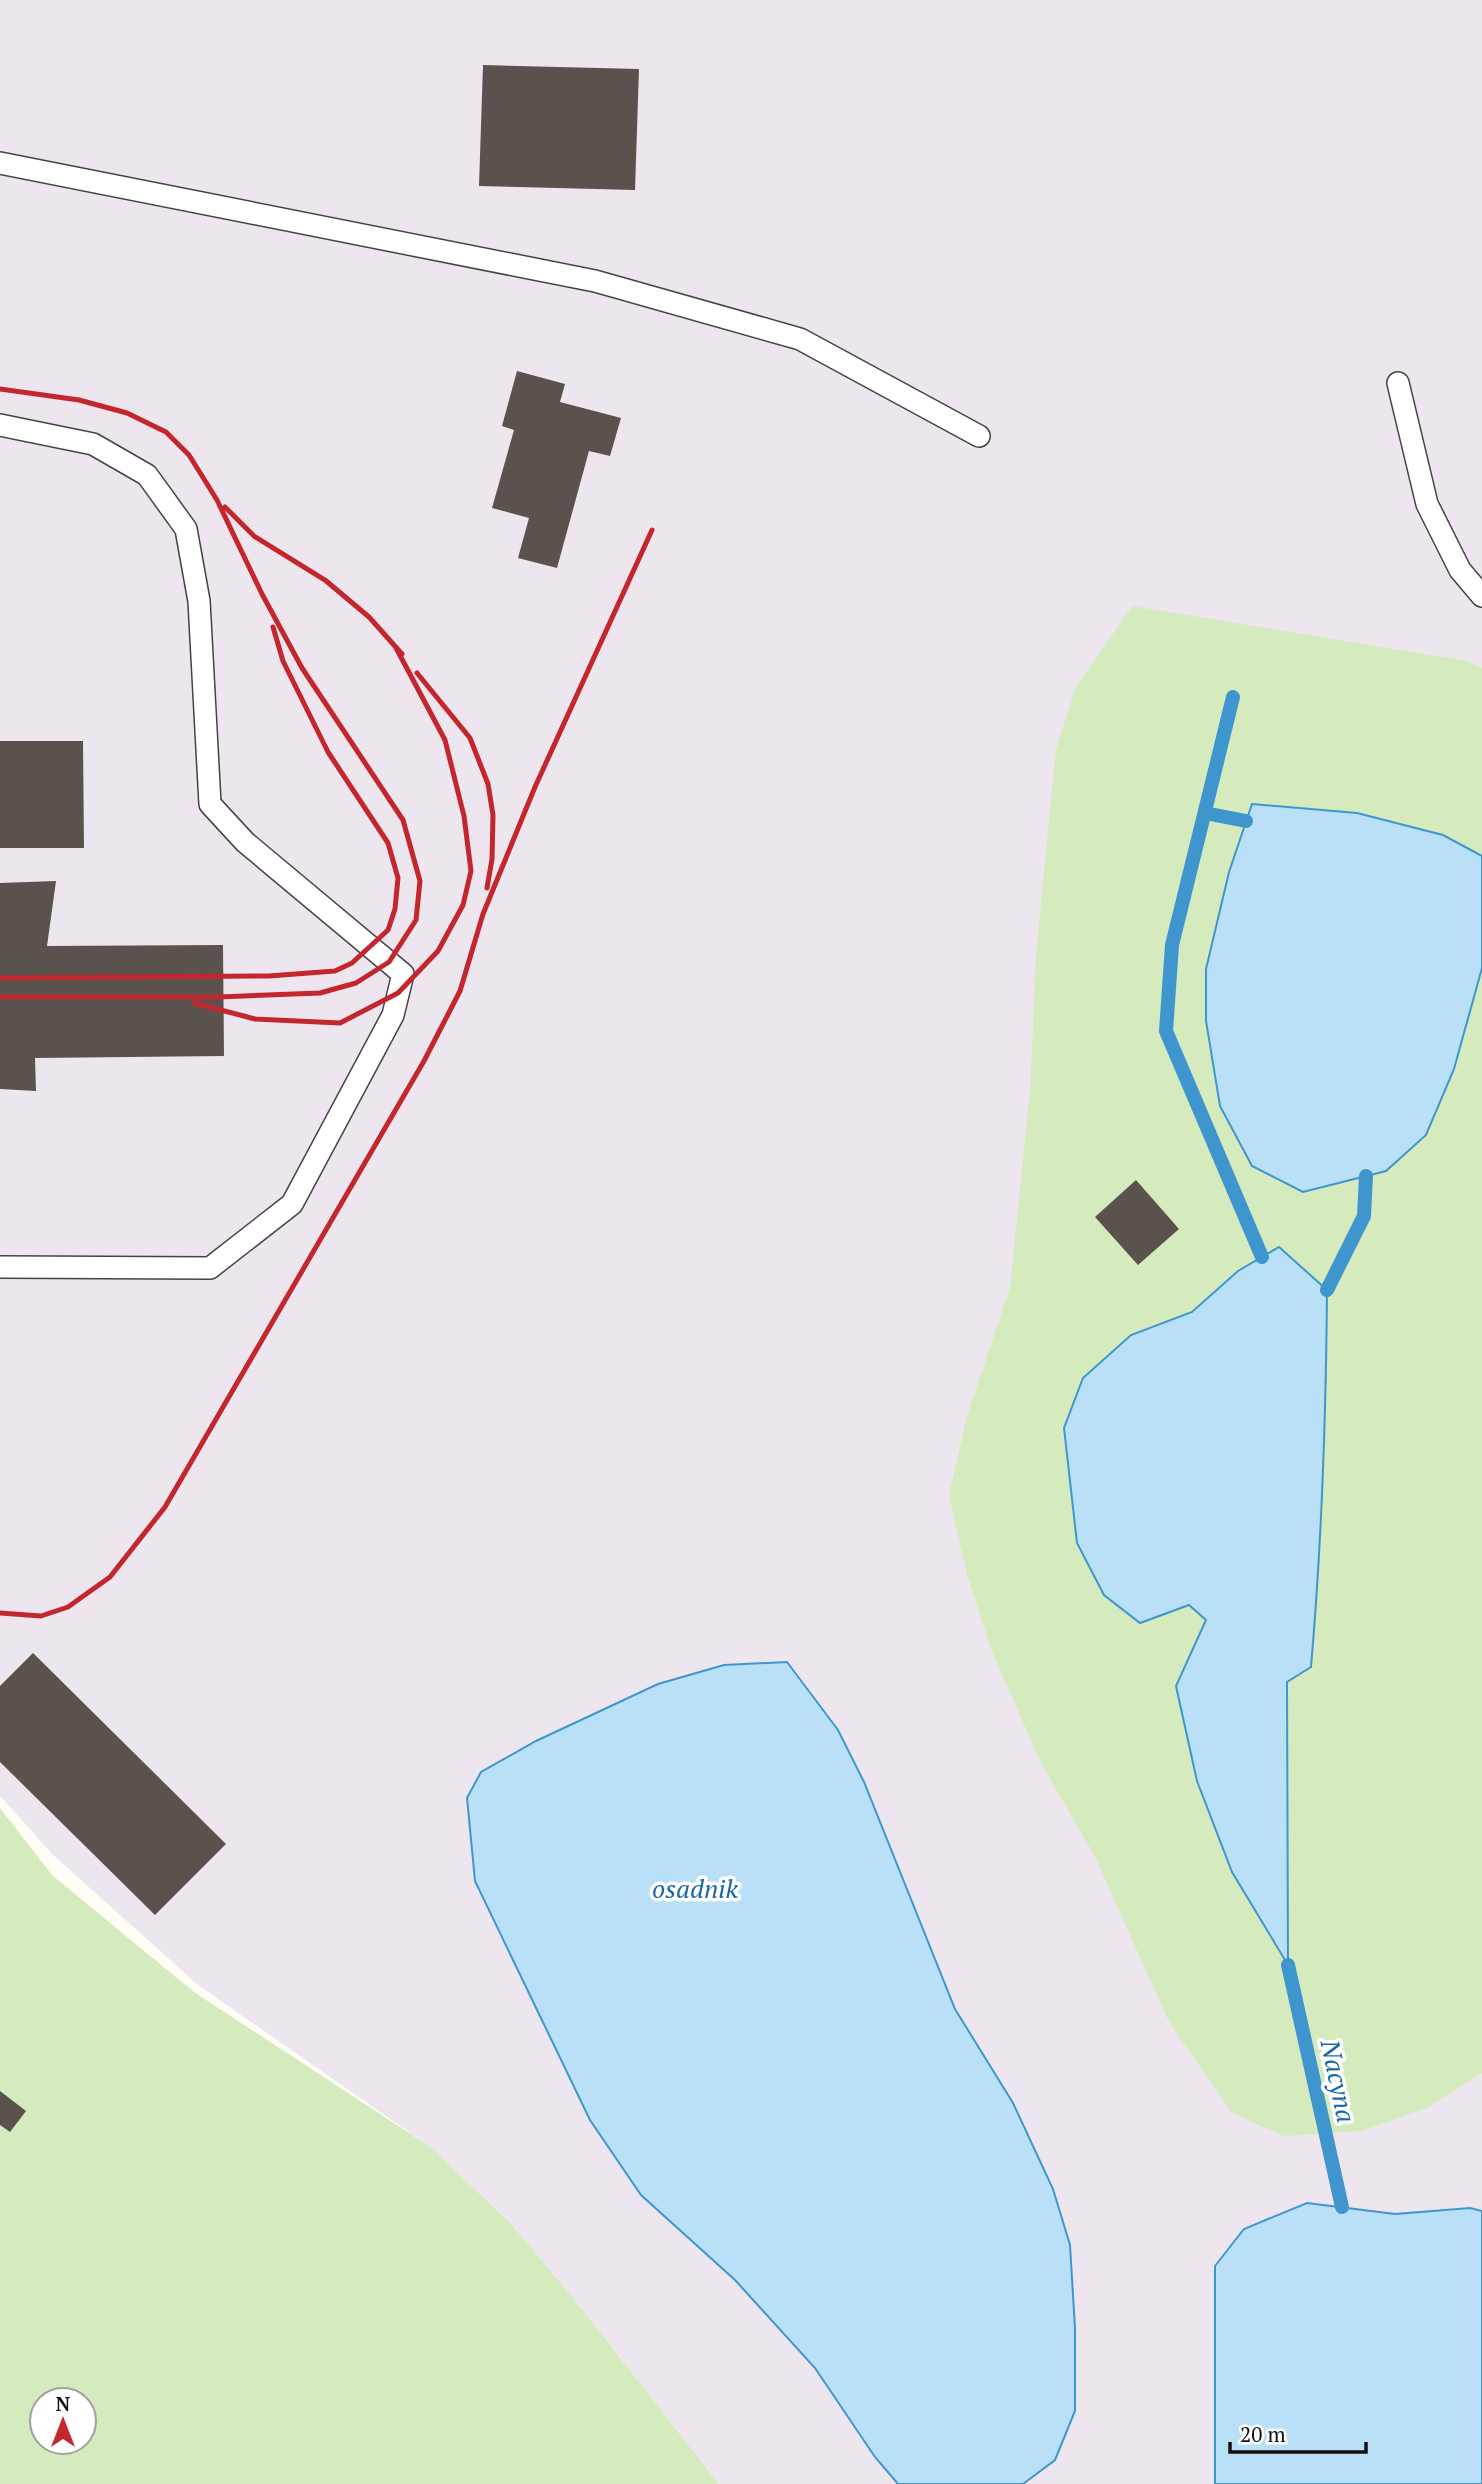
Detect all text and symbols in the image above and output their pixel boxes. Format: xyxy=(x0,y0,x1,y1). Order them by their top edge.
water label: osadnik xyxy=(652,1871,738,1905)
water label: Nacyna xyxy=(1313,2035,1364,2126)
north arrow xyxy=(28,2386,98,2456)
text: N xyxy=(56,2391,71,2416)
scale bar xyxy=(1230,2410,1366,2454)
text: 20 m xyxy=(1240,2420,1286,2448)

